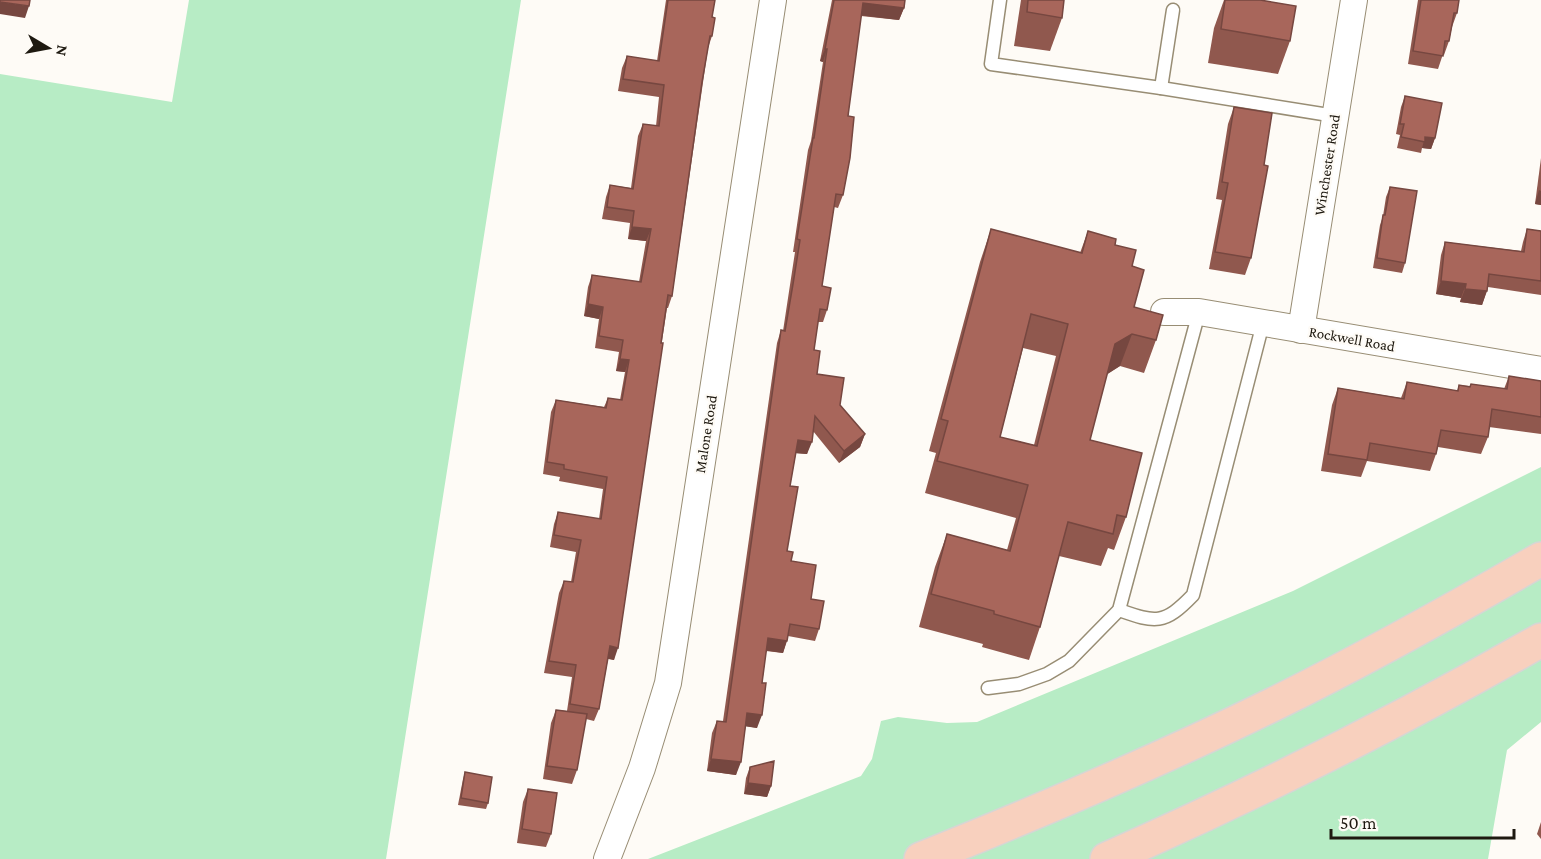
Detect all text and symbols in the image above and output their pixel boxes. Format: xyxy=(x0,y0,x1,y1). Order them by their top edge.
north arrow xyxy=(18,18,78,78)
text: N xyxy=(53,44,72,57)
street label: Winchester Road xyxy=(1311,113,1343,217)
street label: Rockwell Road xyxy=(1308,324,1396,354)
street label: Malone Road xyxy=(692,394,720,474)
scale bar xyxy=(1331,802,1514,840)
text: 50 m xyxy=(1340,813,1377,833)

